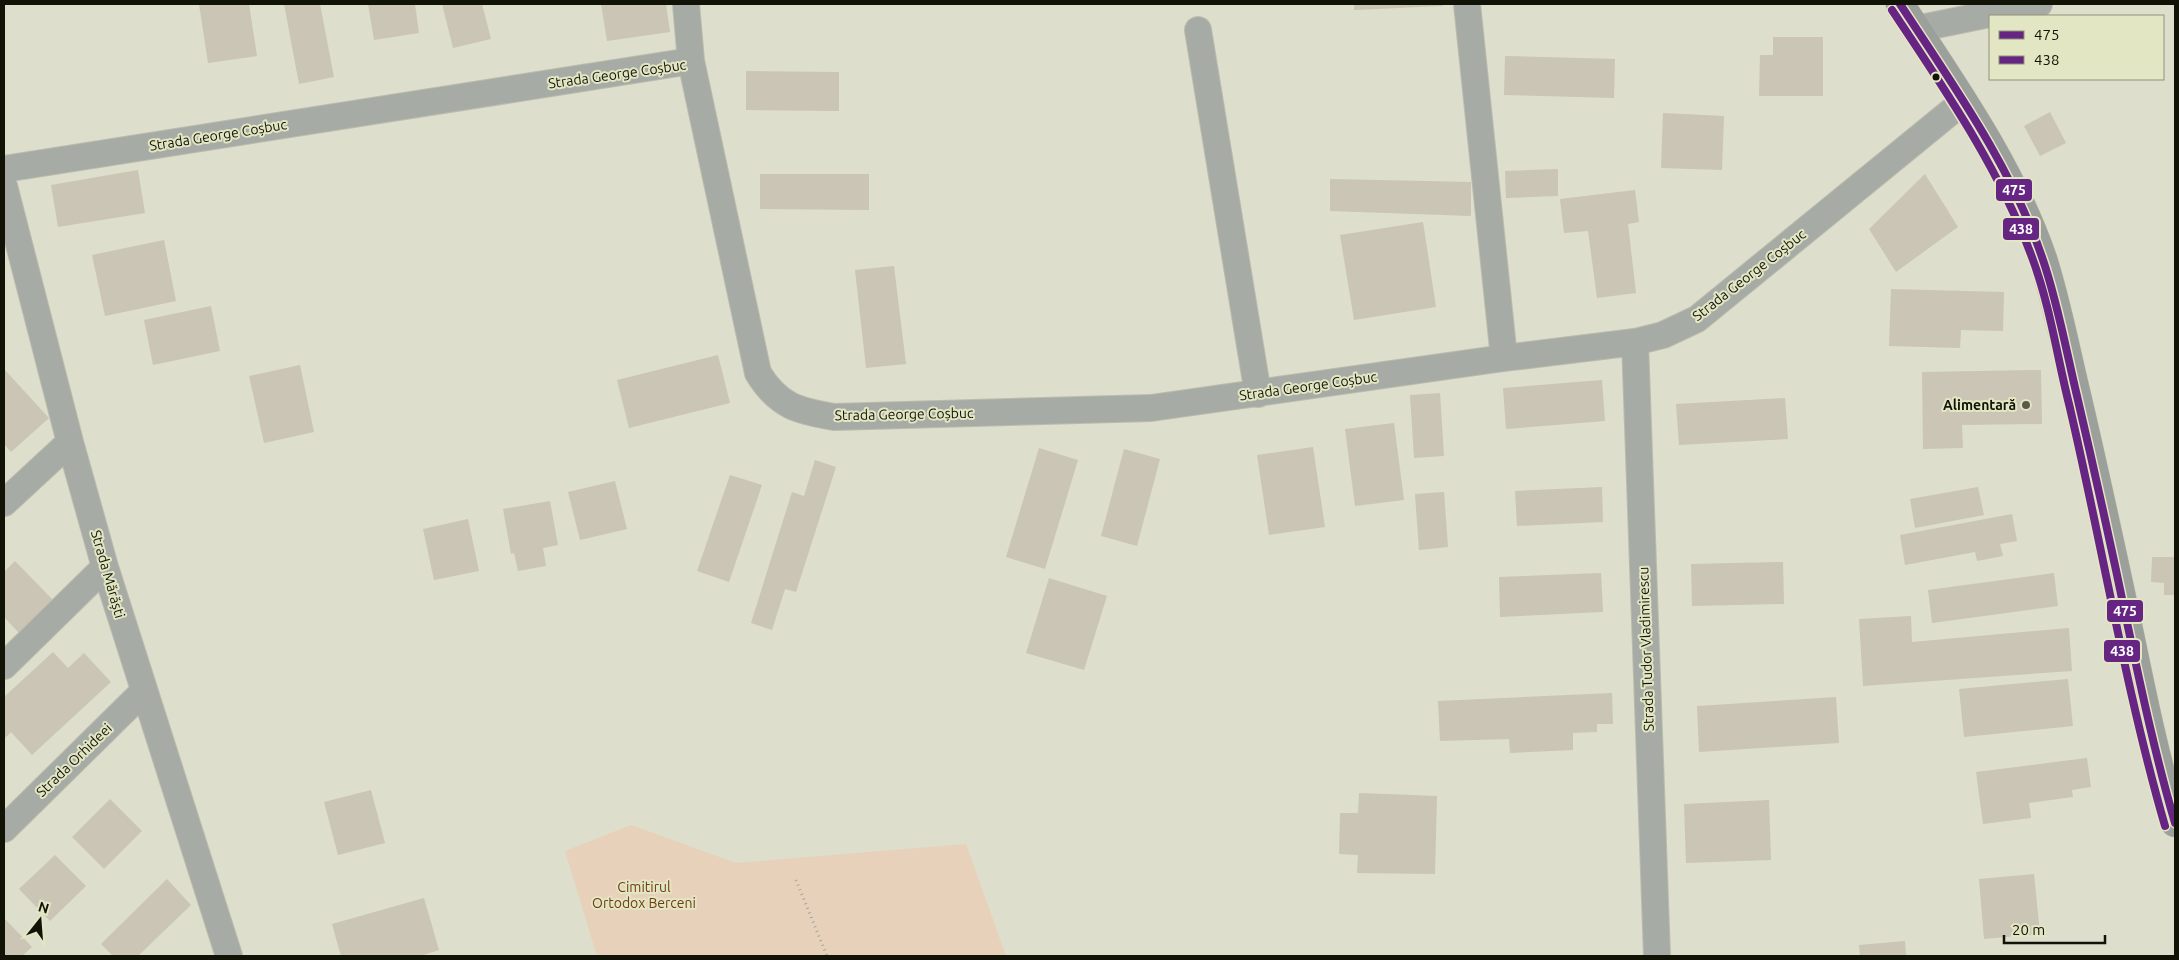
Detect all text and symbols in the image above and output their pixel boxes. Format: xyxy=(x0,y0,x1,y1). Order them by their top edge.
legend xyxy=(1989,15,2164,80)
text: 475 xyxy=(2034,26,2059,43)
text: 438 xyxy=(2034,51,2059,68)
street label: Strada George Coșbuc xyxy=(547,56,687,92)
unlabelled marker xyxy=(1931,72,1941,82)
street label: Strada George Coșbuc xyxy=(148,116,288,154)
line badge: 475 xyxy=(1995,178,2033,202)
text: 475 xyxy=(2002,182,2026,198)
line badge: 438 xyxy=(2002,217,2040,241)
text: 438 xyxy=(2009,221,2033,237)
street label: Strada George Coșbuc xyxy=(1689,226,1809,324)
street label: Strada George Coșbuc xyxy=(1238,368,1378,404)
place label: Alimentară xyxy=(1943,397,2016,413)
marker: Alimentară xyxy=(2020,399,2032,411)
street label: Strada George Coșbuc xyxy=(834,405,974,423)
street label: Strada Mărăști xyxy=(88,528,128,620)
street label: Strada Tudor Vladimirescu xyxy=(1635,566,1657,732)
line badge: 475 xyxy=(2106,599,2144,623)
text: 475 xyxy=(2113,603,2137,619)
line badge: 438 xyxy=(2103,639,2141,663)
text: 438 xyxy=(2110,643,2134,659)
street label: Strada Orhideei xyxy=(33,720,115,800)
park label: Cimitirul Ortodox Berceni xyxy=(592,879,696,911)
north arrow xyxy=(15,895,65,945)
text: N xyxy=(36,898,51,917)
scale bar xyxy=(2004,912,2105,944)
text: 20 m xyxy=(2012,921,2045,938)

